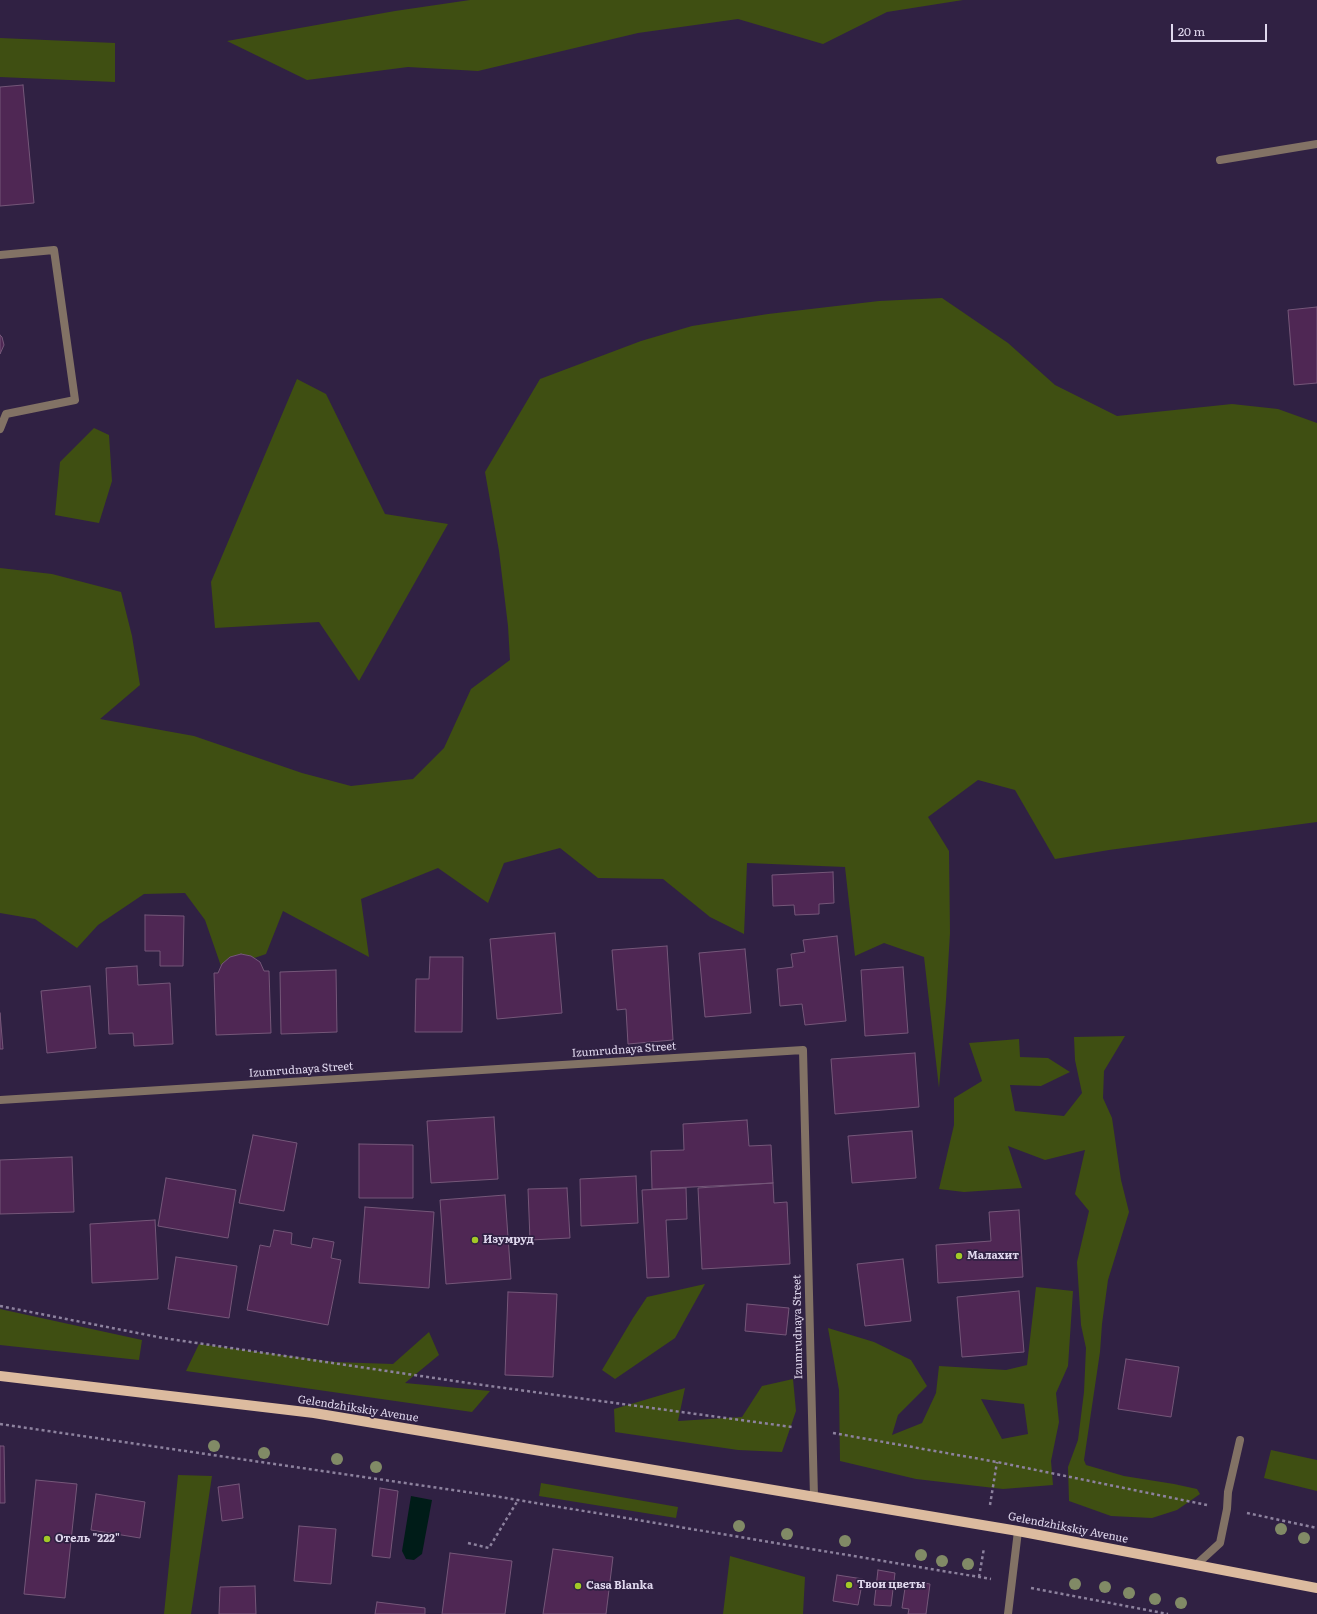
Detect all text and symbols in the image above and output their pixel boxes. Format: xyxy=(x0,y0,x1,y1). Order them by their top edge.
scale bar xyxy=(1173,16,1269,42)
text: 20 m xyxy=(1178,22,1205,40)
street label: Izumrudnaya Street xyxy=(571,1040,677,1060)
street label: Izumrudnaya Street xyxy=(248,1060,354,1080)
place label: Изумруд xyxy=(483,1233,534,1247)
marker: Изумруд xyxy=(470,1235,480,1245)
place label: Малахит xyxy=(967,1249,1019,1263)
marker: Малахит xyxy=(954,1251,964,1261)
street label: Izumrudnaya Street xyxy=(790,1275,806,1379)
street label: Gelendzhikskiy Avenue xyxy=(297,1393,419,1425)
street label: Gelendzhikskiy Avenue xyxy=(1007,1510,1129,1546)
place label: Отель "222" xyxy=(55,1532,120,1546)
marker: Отель "222" xyxy=(42,1534,52,1544)
place label: Твои цветы xyxy=(857,1578,926,1592)
place label: Casa Blanka xyxy=(586,1579,653,1593)
marker: Твои цветы xyxy=(844,1580,854,1590)
marker: Casa Blanka xyxy=(573,1581,583,1591)

